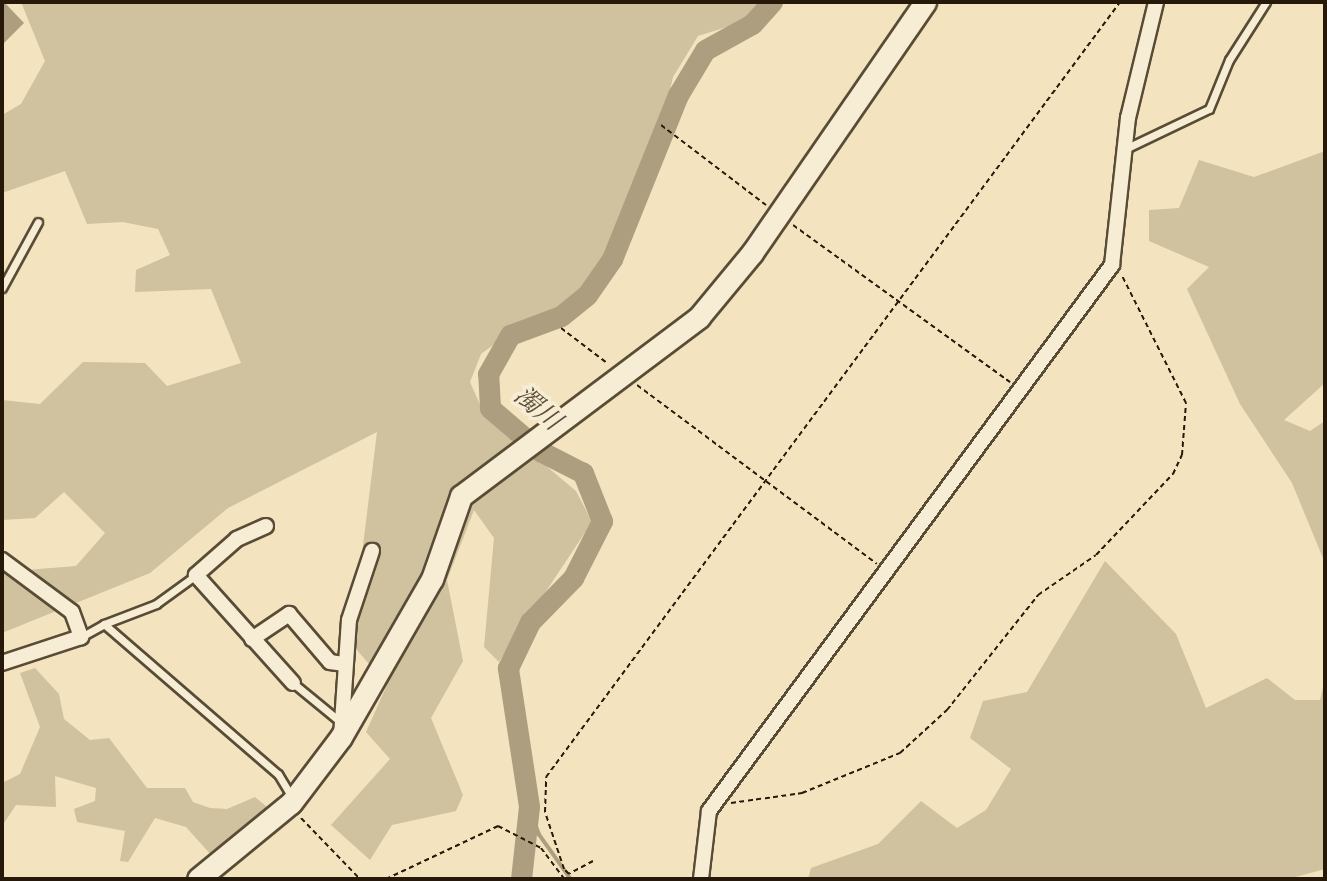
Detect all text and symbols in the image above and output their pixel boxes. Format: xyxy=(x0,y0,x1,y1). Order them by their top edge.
water label: 濁川 xyxy=(507,380,567,438)

